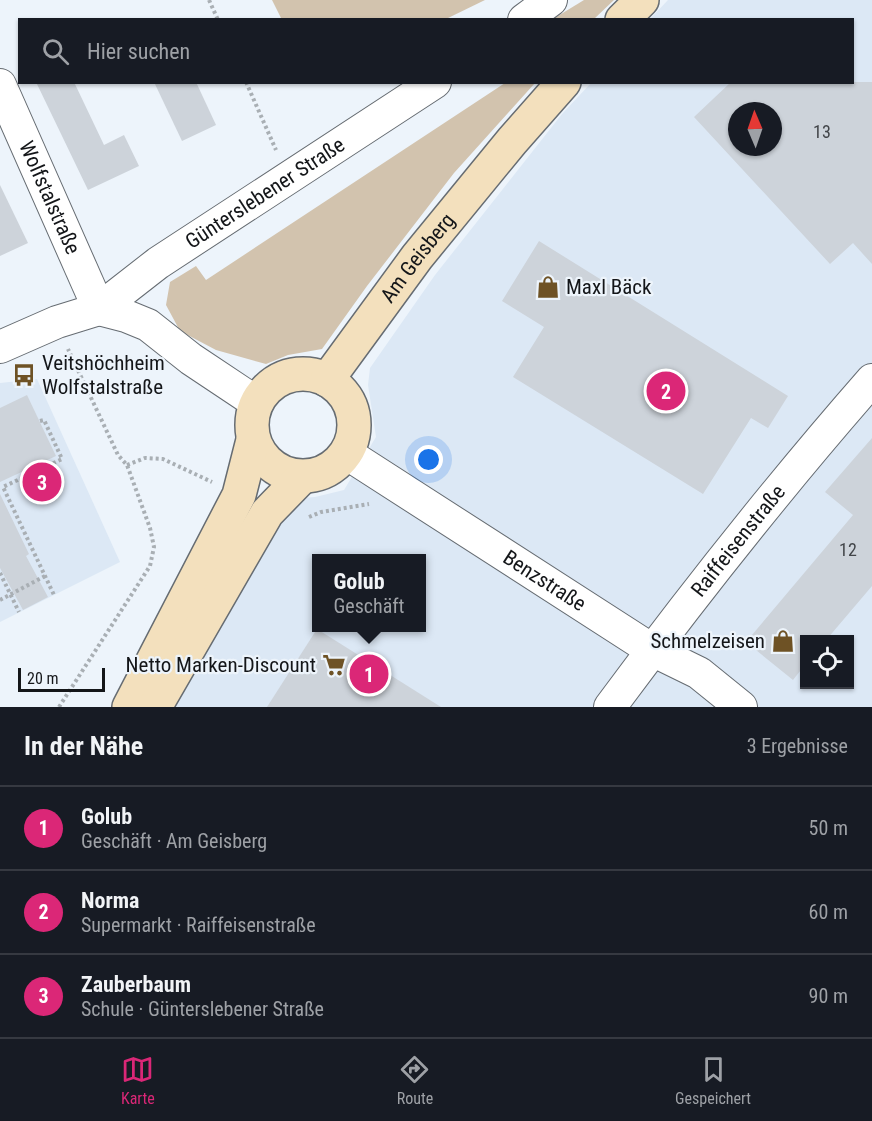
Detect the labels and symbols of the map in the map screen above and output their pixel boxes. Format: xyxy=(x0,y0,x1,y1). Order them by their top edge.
north arrow xyxy=(728,102,782,156)
house number: 13 xyxy=(813,121,831,142)
street label: Günterslebener Straße xyxy=(181,132,349,254)
street label: Wolfstalstraße xyxy=(14,137,85,258)
street label: Am Geisberg xyxy=(376,209,460,307)
shop icon: Maxl Bäck xyxy=(535,274,561,300)
place label: Maxl Bäck xyxy=(566,275,652,299)
place label: Veitshöchheim Wolfstalstraße xyxy=(42,351,165,399)
bus stop icon: Veitshöchheim Wolfstalstraße xyxy=(11,362,37,388)
pin: 2 xyxy=(646,368,686,414)
your location xyxy=(414,445,443,474)
pin: 3 xyxy=(22,460,62,504)
street label: Raiffeisenstraße xyxy=(686,480,790,601)
house number: 12 xyxy=(839,539,857,560)
street label: Benzstraße xyxy=(499,545,590,616)
shop icon: Schmelzeisen xyxy=(770,628,796,654)
place label: Schmelzeisen xyxy=(650,629,765,653)
supermarket icon: Netto Marken-Discount xyxy=(321,652,347,678)
pin: 1 xyxy=(350,652,388,696)
place label: Netto Marken-Discount xyxy=(126,653,316,677)
scale bar xyxy=(18,665,105,692)

